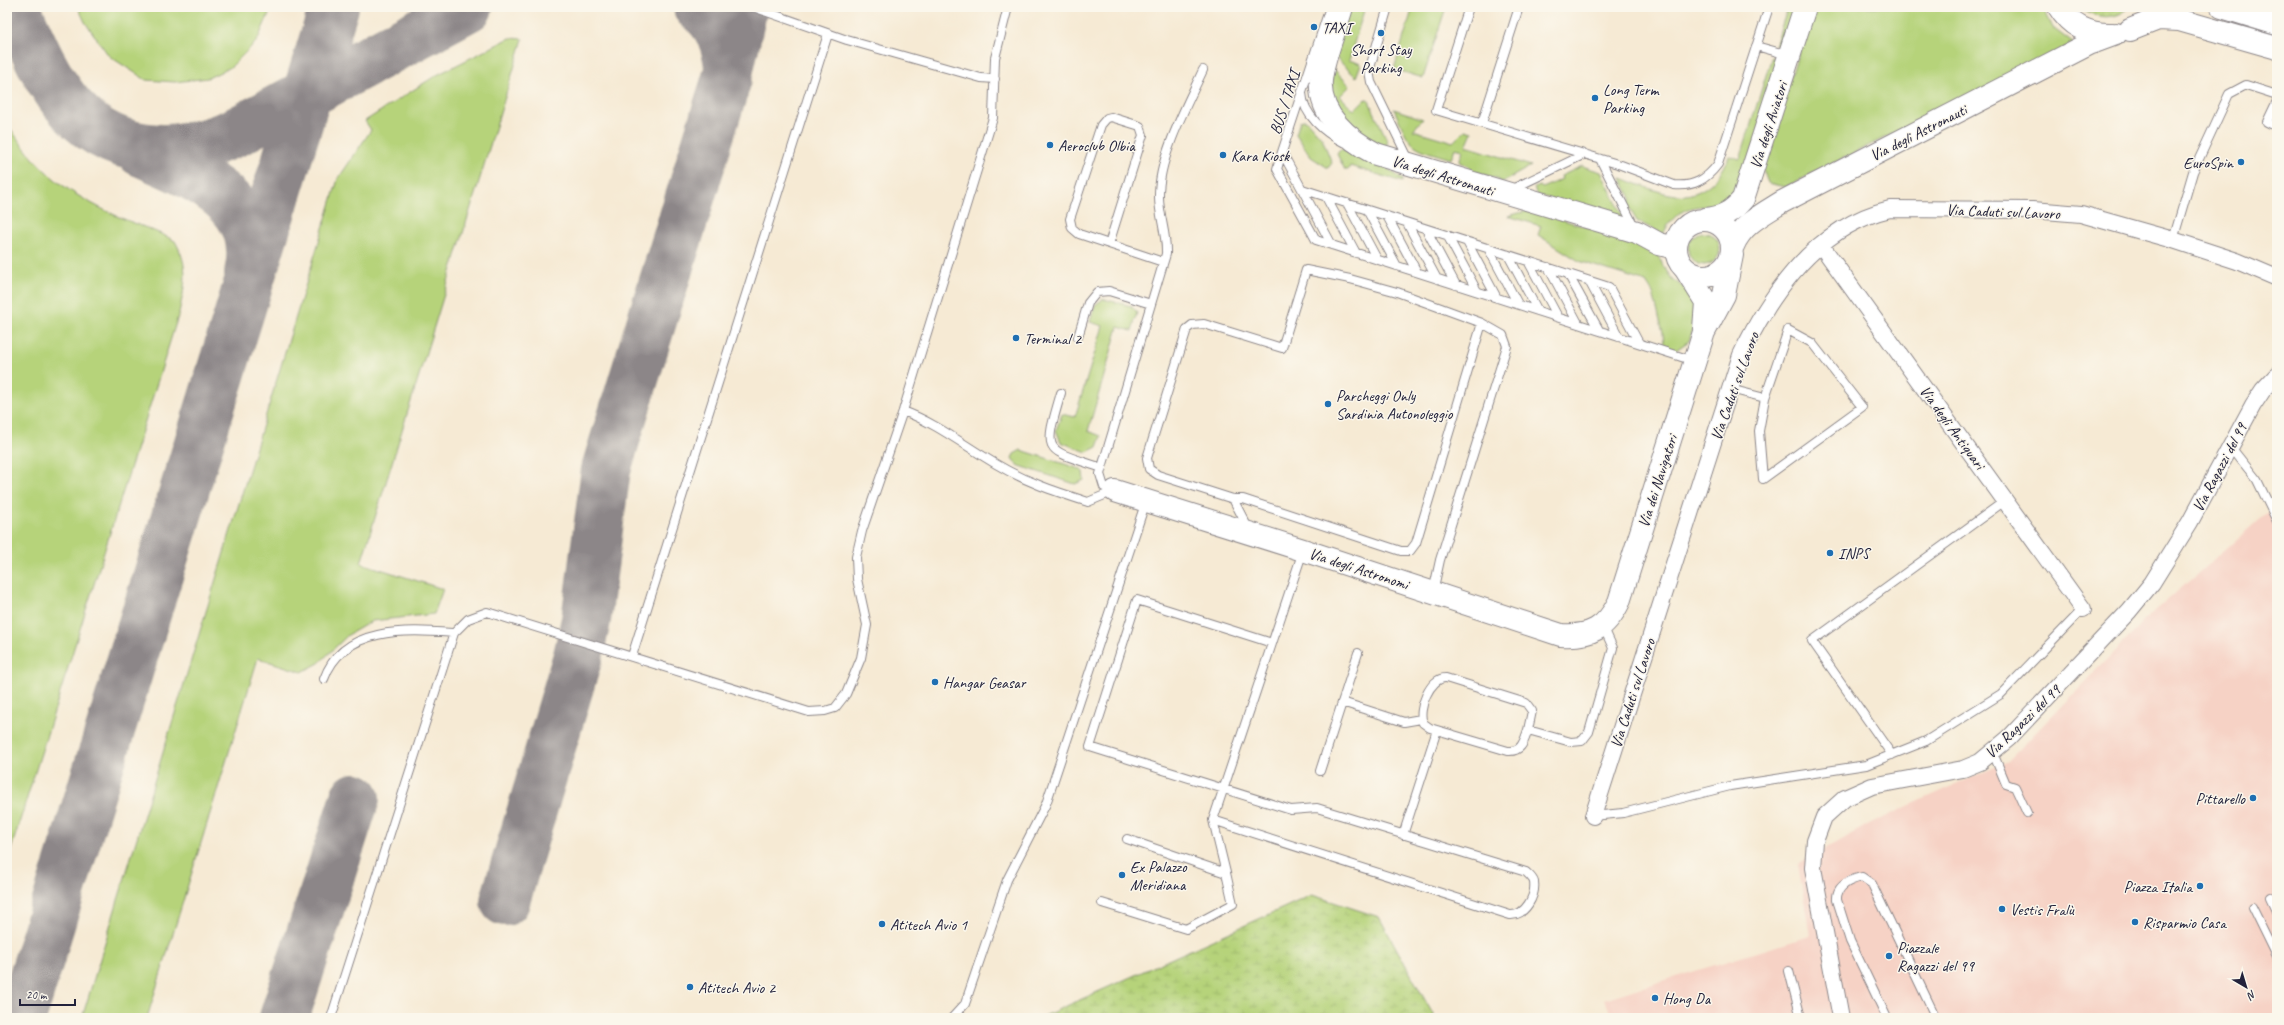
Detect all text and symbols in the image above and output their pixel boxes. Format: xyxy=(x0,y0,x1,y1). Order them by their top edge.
place label: TAXI xyxy=(1322,18,1355,38)
marker: TAXI xyxy=(1309,22,1319,32)
marker: Short Stay Parking xyxy=(1376,28,1386,38)
place label: Short Stay Parking xyxy=(1350,40,1413,78)
street label: BUS / TAXI xyxy=(1265,64,1306,137)
street label: Via degli Aviatori xyxy=(1745,77,1793,171)
place label: Long Term Parking xyxy=(1603,80,1661,118)
marker: Long Term Parking xyxy=(1590,93,1600,103)
street label: Via degli Astronauti xyxy=(1867,99,1972,166)
place label: Aeroclub Olbia xyxy=(1058,136,1136,156)
marker: Aeroclub Olbia xyxy=(1045,140,1055,150)
place label: Kara Kiosk xyxy=(1231,146,1290,166)
marker: Kara Kiosk xyxy=(1218,150,1228,160)
street label: Via degli Astronauti xyxy=(1389,151,1498,202)
place label: EuroSpin xyxy=(2183,153,2234,173)
marker: EuroSpin xyxy=(2236,157,2246,167)
street label: Via Caduti sul Lavoro xyxy=(1946,200,2061,224)
street label: Via Caduti sul Lavoro xyxy=(1706,328,1764,443)
place label: Terminal 2 xyxy=(1024,329,1083,349)
marker: Terminal 2 xyxy=(1011,333,1021,343)
street label: Via degli Antiquari xyxy=(1915,382,1991,475)
place label: Parcheggi Only Sardinia Autonoleggio xyxy=(1336,386,1454,424)
marker: Parcheggi Only Sardinia Autonoleggio xyxy=(1323,399,1333,409)
street label: Via Ragazzi del 99 xyxy=(2188,418,2252,515)
street label: Via dei Navigatori xyxy=(1634,431,1683,530)
street label: Via degli Astronomi xyxy=(1306,543,1413,595)
place label: INPS xyxy=(1838,544,1872,564)
marker: INPS xyxy=(1825,548,1835,558)
street label: Via Caduti sul Lavoro xyxy=(1606,635,1660,750)
place label: Hangar Geasar xyxy=(943,673,1027,693)
marker: Hangar Geasar xyxy=(930,677,940,687)
street label: Via Ragazzi del 99 xyxy=(1981,679,2066,763)
place label: Pittarello xyxy=(2195,789,2246,809)
marker: Pittarello xyxy=(2248,793,2258,803)
place label: Ex Palazzo Meridiana xyxy=(1130,857,1188,895)
marker: Ex Palazzo Meridiana xyxy=(1117,870,1127,880)
place label: Piazza Italia xyxy=(2124,877,2193,897)
marker: Piazza Italia xyxy=(2195,881,2205,891)
place label: Vestis Fralù xyxy=(2010,900,2075,920)
marker: Vestis Fralù xyxy=(1997,904,2007,914)
place label: Risparmio Casa xyxy=(2143,913,2227,933)
place label: Atitech Avio 1 xyxy=(890,915,968,935)
marker: Risparmio Casa xyxy=(2130,917,2140,927)
marker: Atitech Avio 1 xyxy=(877,919,887,929)
place label: Piazzale Ragazzi del 99 xyxy=(1897,938,1976,976)
marker: Piazzale Ragazzi del 99 xyxy=(1884,951,1894,961)
north arrow xyxy=(2226,967,2266,1007)
place label: Atitech Avio 2 xyxy=(698,978,777,998)
scale bar xyxy=(20,981,75,1007)
marker: Atitech Avio 2 xyxy=(685,982,695,992)
text: 20 m xyxy=(26,987,48,1003)
text: N xyxy=(2243,987,2259,1004)
place label: Hong Da xyxy=(1663,989,1712,1009)
marker: Hong Da xyxy=(1650,993,1660,1003)

